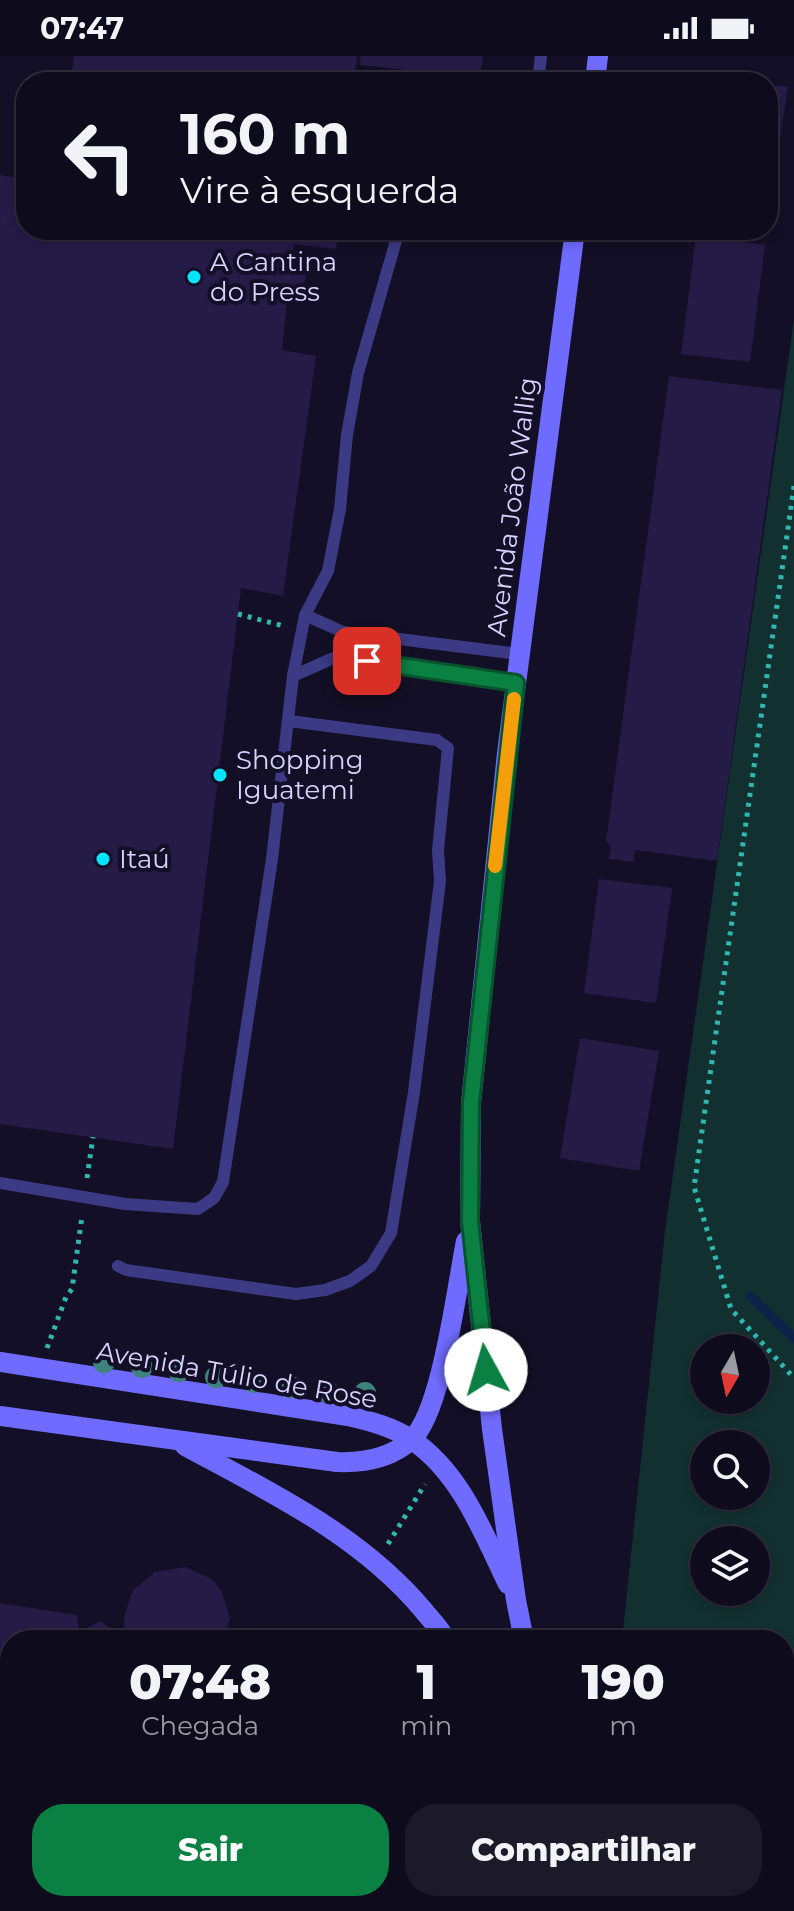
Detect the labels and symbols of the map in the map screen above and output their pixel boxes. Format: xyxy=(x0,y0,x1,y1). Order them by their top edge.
place label: A Cantina do Press xyxy=(210,246,337,308)
marker: A Cantina do Press xyxy=(185,268,203,286)
street label: Avenida João Wallig xyxy=(480,376,544,638)
pin xyxy=(333,627,401,695)
place label: Shopping Iguatemi xyxy=(236,744,364,806)
marker: Shopping Iguatemi xyxy=(211,766,229,784)
place label: Itaú xyxy=(119,843,170,875)
marker: Itaú xyxy=(94,850,112,868)
position arrow xyxy=(444,1328,528,1412)
north arrow xyxy=(690,1334,770,1414)
street label: Avenida Túlio de Rose xyxy=(94,1335,380,1415)

